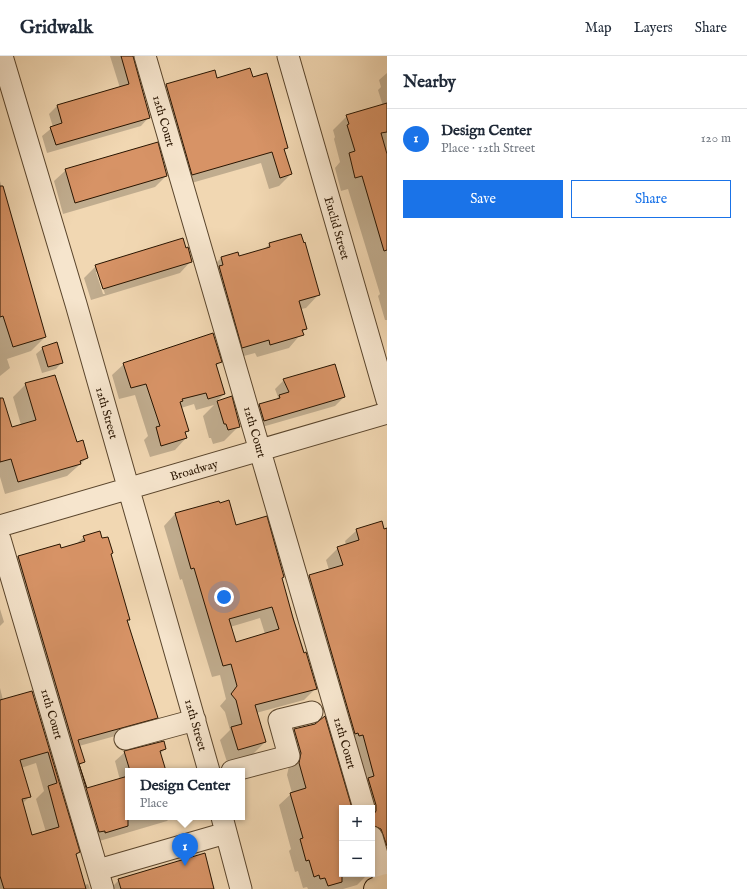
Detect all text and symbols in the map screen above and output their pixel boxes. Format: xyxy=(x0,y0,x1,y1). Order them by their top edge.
text: Gridwalk xyxy=(20,16,93,40)
text: Map xyxy=(585,19,612,37)
text: Layers xyxy=(634,19,673,37)
text: Share xyxy=(695,19,727,37)
text: Nearby xyxy=(403,72,456,93)
street label: 12th Court xyxy=(149,94,178,149)
text: Design Center xyxy=(441,121,532,140)
text: 1 xyxy=(414,130,418,147)
text: 120 m xyxy=(701,130,731,147)
text: Place · 12th Street xyxy=(441,140,535,157)
button: Save xyxy=(403,180,563,218)
button: Share xyxy=(571,180,731,218)
street label: Euclid Street xyxy=(320,195,353,261)
street label: 12th Street xyxy=(92,386,121,441)
street label: 12th Court xyxy=(240,405,269,460)
street label: Broadway xyxy=(168,456,220,484)
your location xyxy=(214,587,234,607)
street label: 11th Court xyxy=(37,687,66,741)
street label: 12th Street xyxy=(181,698,210,753)
street label: 12th Court xyxy=(330,716,359,771)
popup xyxy=(125,768,245,820)
text: Design Center xyxy=(140,776,230,795)
text: Place xyxy=(140,795,168,812)
map controls xyxy=(339,805,375,877)
button: + xyxy=(339,805,375,841)
pin: 1 xyxy=(172,833,198,866)
button: − xyxy=(339,841,375,877)

